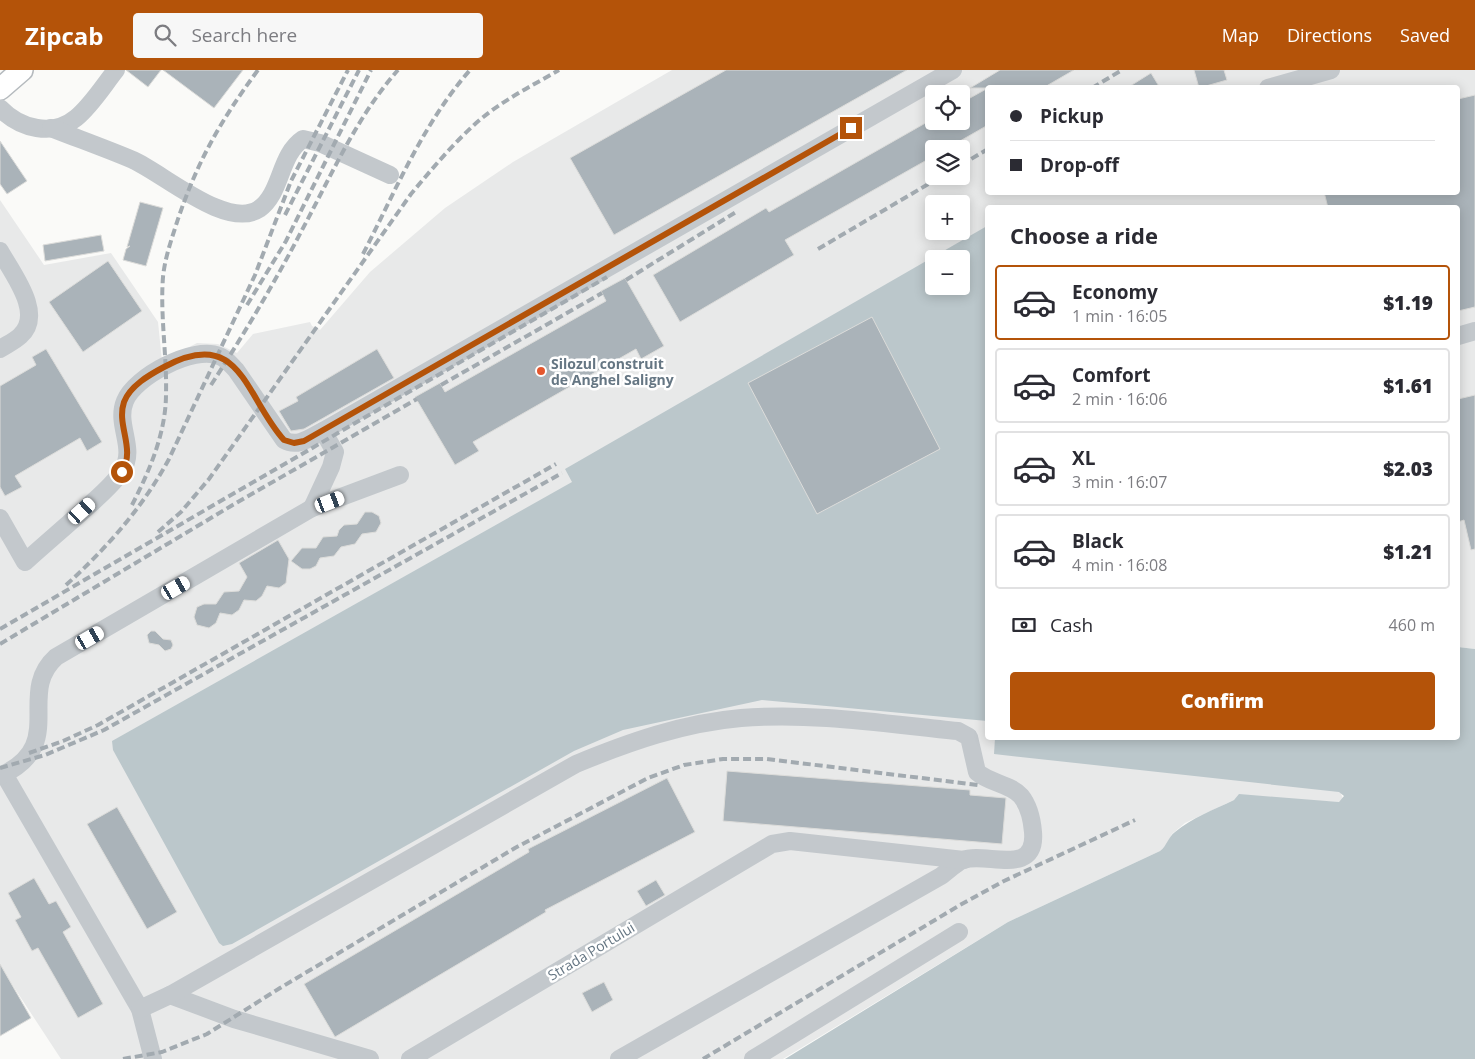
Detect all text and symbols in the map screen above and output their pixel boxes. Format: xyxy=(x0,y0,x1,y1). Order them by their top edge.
search box xyxy=(133,13,483,58)
text: Zipcab xyxy=(25,19,103,52)
icon: search xyxy=(151,21,179,49)
text: Search here xyxy=(191,22,297,48)
text: Map xyxy=(1222,23,1259,47)
text: Directions xyxy=(1287,23,1372,47)
text: Saved xyxy=(1400,23,1450,47)
map controls xyxy=(925,85,970,295)
button: locate xyxy=(925,85,970,130)
text: Pickup xyxy=(1040,103,1104,129)
route end xyxy=(840,117,862,139)
button: layers xyxy=(925,140,970,185)
text: Drop-off xyxy=(1040,152,1119,178)
button: + xyxy=(925,195,970,240)
text: Choose a ride xyxy=(1010,220,1158,250)
button: − xyxy=(925,250,970,295)
text: Economy xyxy=(1072,279,1158,305)
icon: car xyxy=(1012,280,1057,325)
text: $1.19 xyxy=(1383,290,1433,316)
text: 1 min · 16:05 xyxy=(1072,305,1167,327)
place label: Silozul construit de Anghel Saligny xyxy=(551,354,674,389)
text: Comfort xyxy=(1072,362,1151,388)
icon: car xyxy=(1012,363,1057,408)
marker: Silozul construit de Anghel Saligny xyxy=(535,365,547,377)
text: $1.61 xyxy=(1383,373,1433,399)
text: 2 min · 16:06 xyxy=(1072,388,1167,410)
text: XL xyxy=(1072,445,1095,471)
icon: car xyxy=(1012,446,1057,491)
text: $2.03 xyxy=(1383,456,1433,482)
route start xyxy=(111,461,133,483)
text: 3 min · 16:07 xyxy=(1072,471,1167,493)
car xyxy=(313,490,346,514)
car xyxy=(65,495,98,527)
text: Black xyxy=(1072,528,1124,554)
icon: car xyxy=(1012,529,1057,574)
text: $1.21 xyxy=(1383,539,1433,565)
text: 4 min · 16:08 xyxy=(1072,554,1167,576)
car xyxy=(159,574,192,602)
icon: cash xyxy=(1010,611,1038,639)
text: Cash xyxy=(1050,612,1093,638)
text: 460 m xyxy=(1389,614,1435,636)
car xyxy=(73,624,106,652)
button: Confirm xyxy=(1010,672,1435,730)
street label: Strada Portului xyxy=(544,918,638,984)

